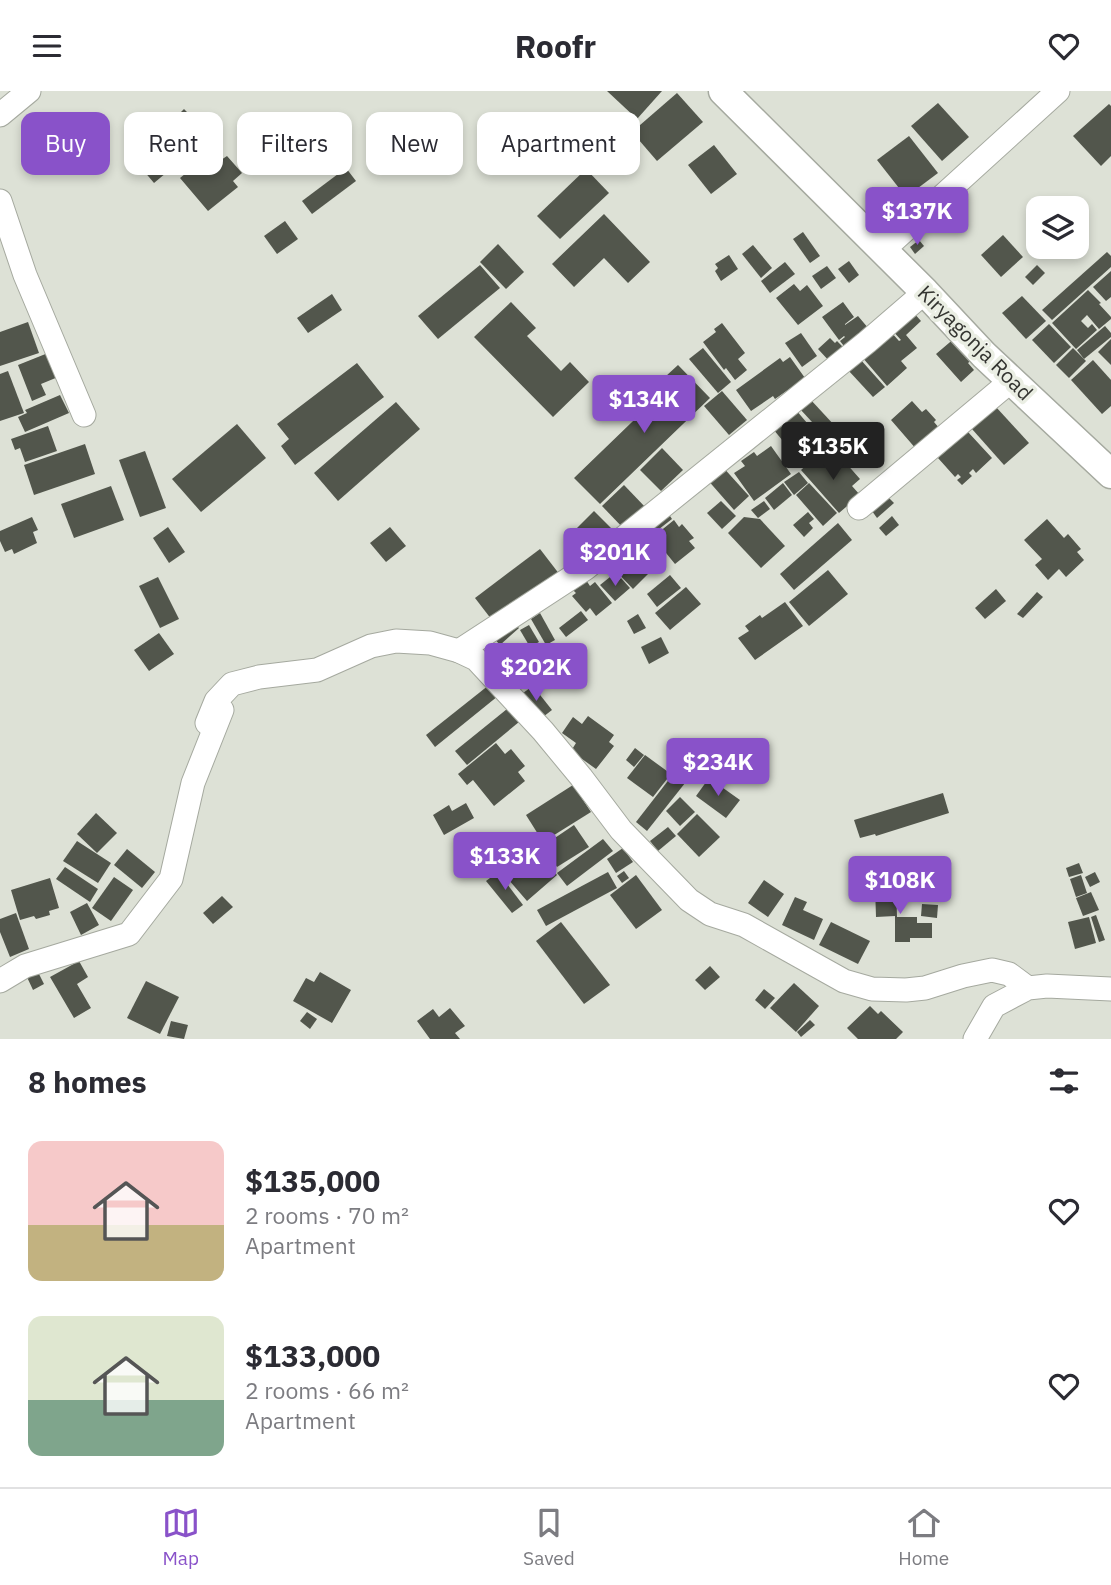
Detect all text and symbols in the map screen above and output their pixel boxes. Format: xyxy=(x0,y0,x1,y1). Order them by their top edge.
text: Roofr xyxy=(515,25,596,67)
icon: menu xyxy=(28,27,66,65)
icon: heart xyxy=(1045,27,1083,65)
chip: Buy xyxy=(21,112,110,175)
chip: Rent xyxy=(124,112,223,175)
chip: Filters xyxy=(237,112,352,175)
chip: New xyxy=(366,112,463,175)
chip: Apartment xyxy=(477,112,640,175)
pin: $137K xyxy=(868,187,966,247)
text: $137K xyxy=(881,195,953,225)
map controls xyxy=(1026,196,1089,259)
button: layers xyxy=(1026,196,1089,259)
street label: Kiryagonja Road xyxy=(912,279,1039,406)
pin: $134K xyxy=(595,375,693,435)
text: $134K xyxy=(608,383,680,413)
pin: $135K xyxy=(784,423,882,482)
text: $135K xyxy=(797,430,869,460)
pin: $201K xyxy=(566,529,664,588)
text: $201K xyxy=(579,536,651,566)
pin: $202K xyxy=(487,643,585,703)
text: $202K xyxy=(500,651,572,681)
pin: $234K xyxy=(669,739,767,798)
text: $234K xyxy=(682,746,754,776)
pin: $133K xyxy=(456,833,554,892)
text: $133K xyxy=(469,840,541,870)
pin: $108K xyxy=(851,857,949,916)
text: $108K xyxy=(864,864,936,894)
text: 8 homes xyxy=(28,1062,147,1101)
icon: filters xyxy=(1045,1062,1083,1100)
text: $135,000 xyxy=(245,1161,380,1200)
icon: home xyxy=(84,1169,168,1253)
icon: heart xyxy=(1045,1192,1083,1230)
text: 2 rooms · 70 m² xyxy=(245,1200,409,1230)
text: Apartment xyxy=(245,1230,356,1260)
text: $133,000 xyxy=(245,1336,380,1375)
icon: home xyxy=(84,1344,168,1428)
icon: heart xyxy=(1045,1367,1083,1405)
text: 2 rooms · 66 m² xyxy=(245,1375,409,1405)
text: Apartment xyxy=(245,1405,356,1435)
tab: Map xyxy=(162,1504,200,1570)
tab: Saved xyxy=(523,1504,575,1570)
tab: Home xyxy=(898,1504,949,1570)

